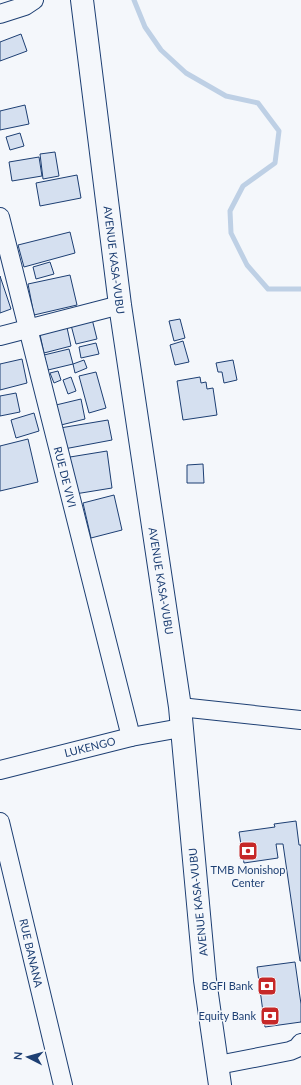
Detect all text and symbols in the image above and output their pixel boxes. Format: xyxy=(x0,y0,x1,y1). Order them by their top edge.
street label: AVENUE KASA-VUBU xyxy=(101,205,128,315)
street label: RUE DE VIVI xyxy=(52,445,79,509)
street label: AVENUE KASA-VUBU xyxy=(147,526,176,636)
street label: LUKENGO xyxy=(63,734,117,759)
bank icon: TMB Monishop Center xyxy=(237,840,259,862)
street label: AVENUE KASA-VUBU xyxy=(185,847,210,957)
place label: TMB Monishop Center xyxy=(211,863,286,889)
street label: RUE BANANA xyxy=(17,917,46,989)
bank icon: BGFI Bank xyxy=(256,975,278,997)
place label: BGFI Bank xyxy=(202,979,253,992)
bank icon: Equity Bank xyxy=(259,1005,281,1027)
place label: Equity Bank xyxy=(199,1009,256,1022)
north arrow xyxy=(8,1037,48,1077)
text: N xyxy=(11,1051,24,1061)

